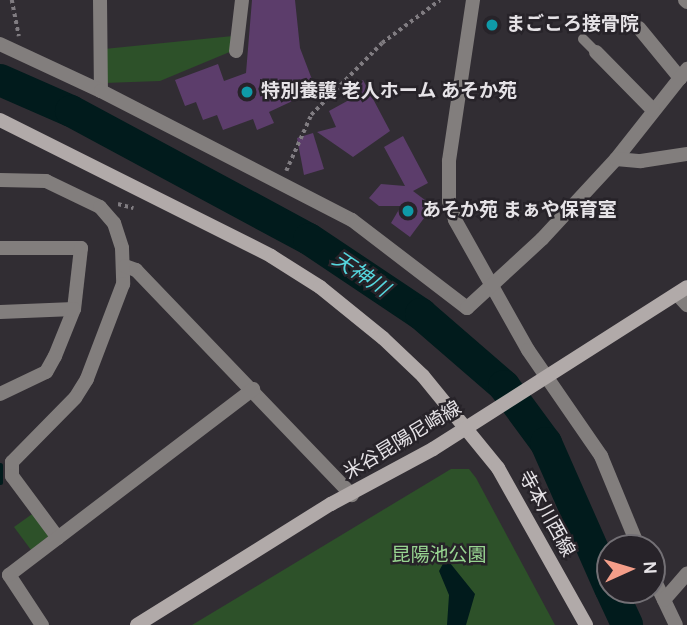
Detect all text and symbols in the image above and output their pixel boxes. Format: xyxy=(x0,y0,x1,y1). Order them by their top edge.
place label: まごころ接骨院 xyxy=(506,14,639,36)
marker: まごころ接骨院 xyxy=(484,17,500,33)
place label: 特別養護 老人ホーム あそか苑 xyxy=(261,81,518,103)
marker: 特別養護 老人ホーム あそか苑 xyxy=(239,84,255,100)
place label: あそか苑 まぁや保育室 xyxy=(422,200,617,222)
marker: あそか苑 まぁや保育室 xyxy=(400,203,416,219)
water label: 天神川 xyxy=(328,246,394,302)
street label: 米谷昆陽尼崎線 xyxy=(340,397,466,485)
street label: 寺本川西線 xyxy=(513,467,579,561)
north arrow xyxy=(596,534,666,604)
park label: 昆陽池公園 xyxy=(392,545,486,567)
text: N xyxy=(639,560,661,575)

